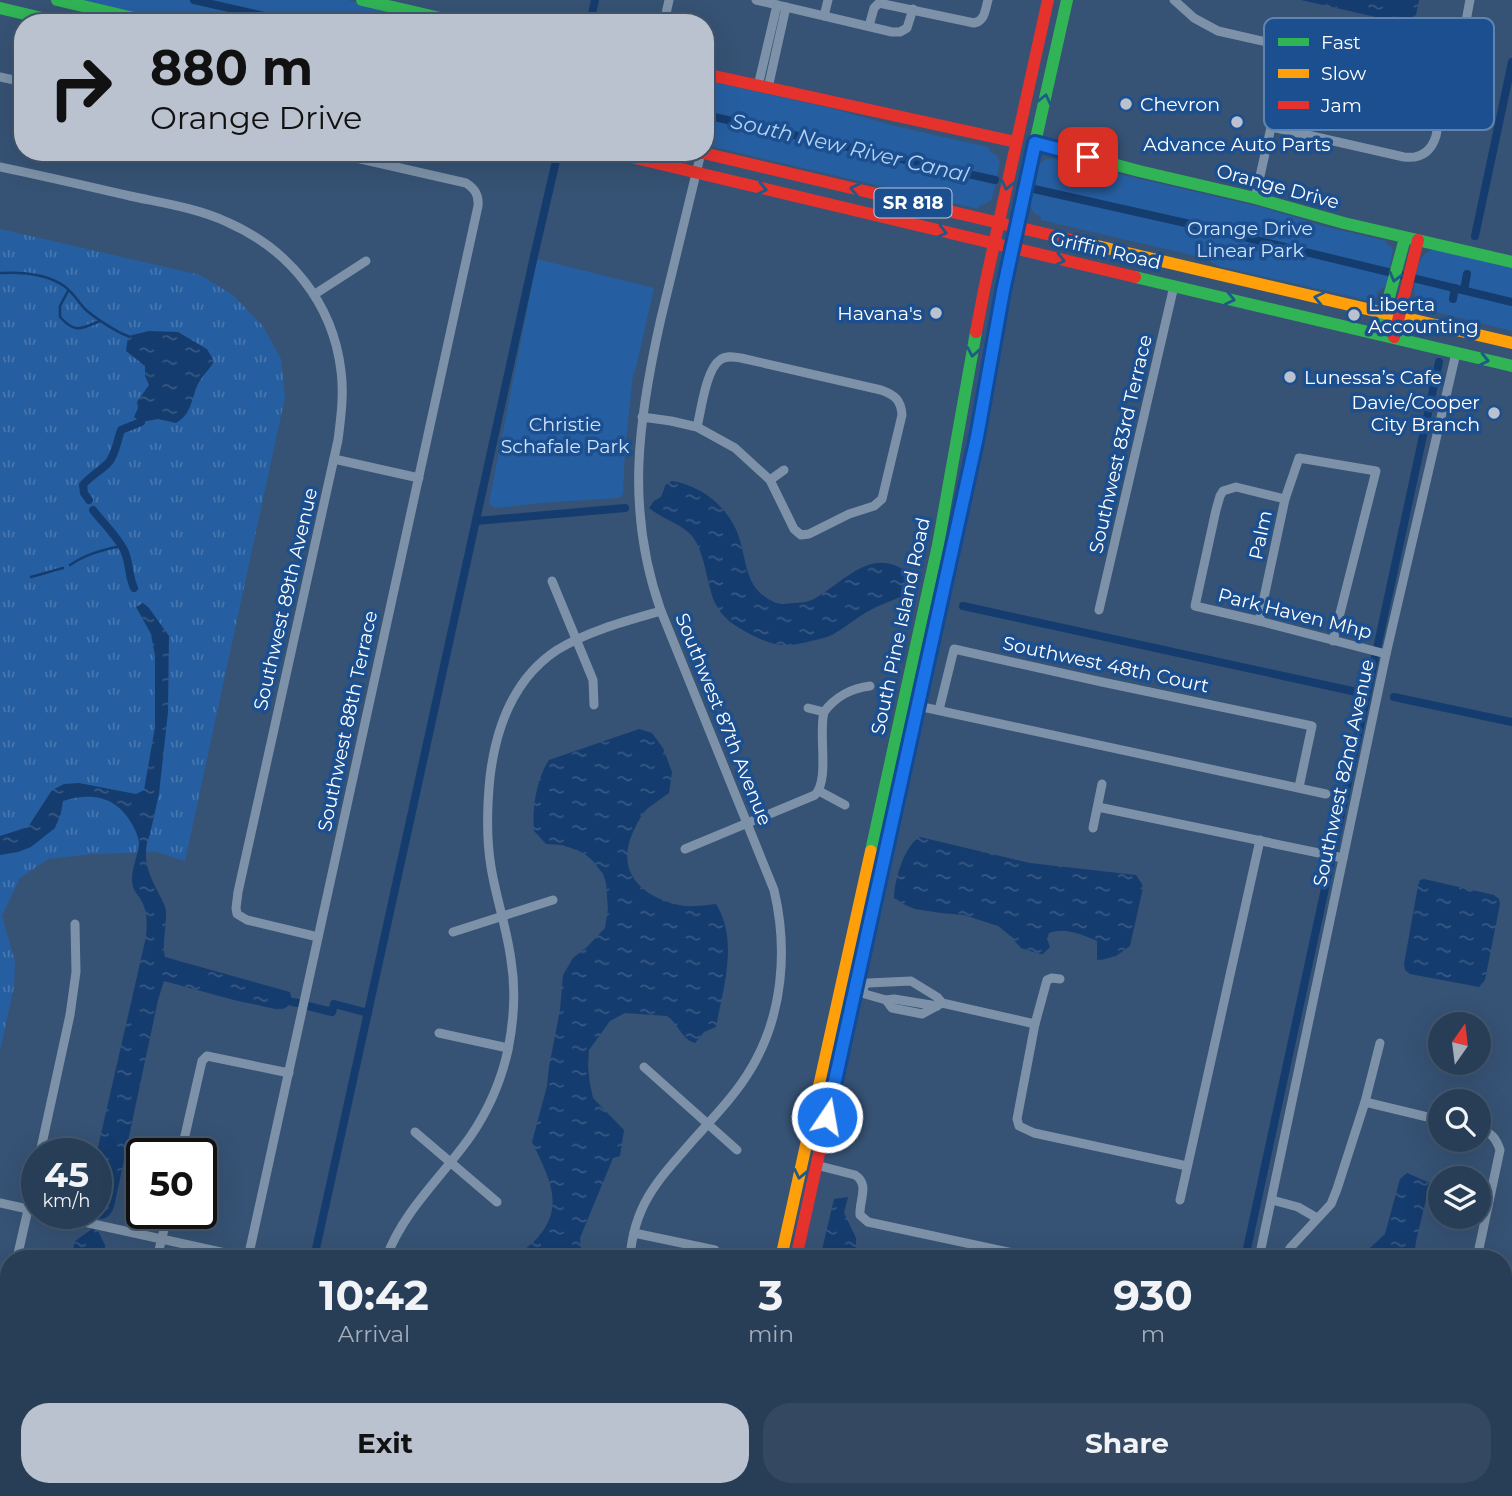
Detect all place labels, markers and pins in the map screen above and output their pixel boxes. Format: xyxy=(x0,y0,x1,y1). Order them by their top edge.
place label: Chevron xyxy=(1140,93,1220,116)
marker: Chevron xyxy=(1118,96,1134,112)
marker: Advance Auto Parts xyxy=(1229,114,1245,130)
pin xyxy=(1058,127,1118,187)
place label: Advance Auto Parts xyxy=(1143,133,1331,156)
place label: Liberta Accounting xyxy=(1368,293,1479,338)
place label: Havana's xyxy=(837,302,922,325)
marker: Havana's xyxy=(928,305,944,321)
marker: Liberta Accounting xyxy=(1346,307,1362,323)
place label: Lunessa’s Cafe xyxy=(1304,366,1442,389)
marker: Lunessa’s Cafe xyxy=(1282,369,1298,385)
place label: Davie/Cooper City Branch xyxy=(1352,391,1480,436)
marker: Davie/Cooper City Branch xyxy=(1486,405,1502,421)

